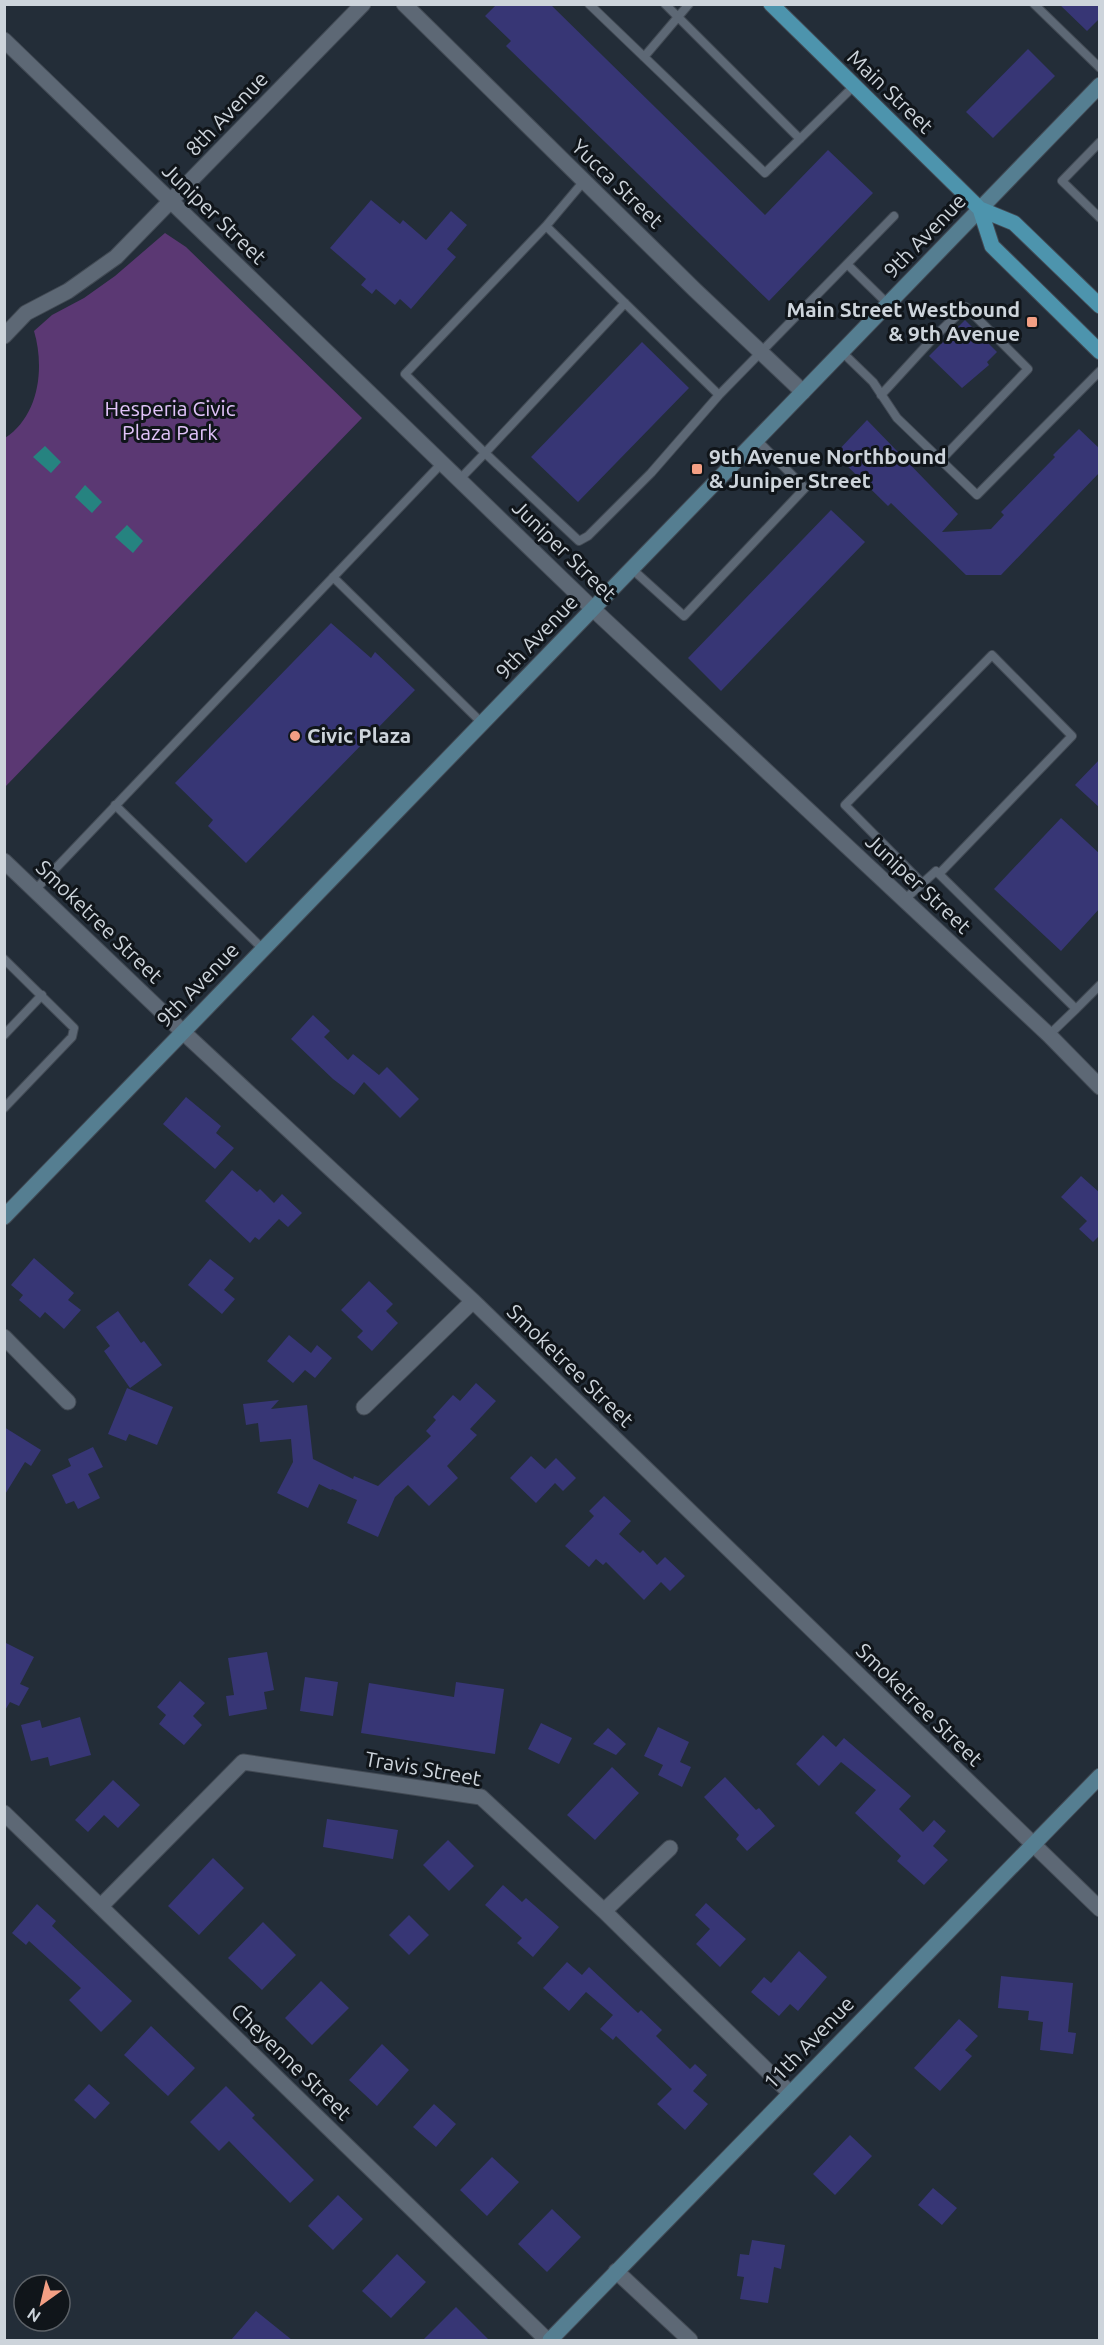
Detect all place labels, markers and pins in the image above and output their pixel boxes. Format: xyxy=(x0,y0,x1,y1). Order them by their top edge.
place label: Main Street Westbound & 9th Avenue xyxy=(787,297,1020,345)
marker: Main Street Westbound & 9th Avenue xyxy=(1025,315,1039,329)
place label: 9th Avenue Northbound & Juniper Street xyxy=(709,444,947,492)
marker: 9th Avenue Northbound & Juniper Street xyxy=(690,462,704,476)
place label: Civic Plaza xyxy=(307,723,411,747)
marker: Civic Plaza xyxy=(288,729,302,743)

